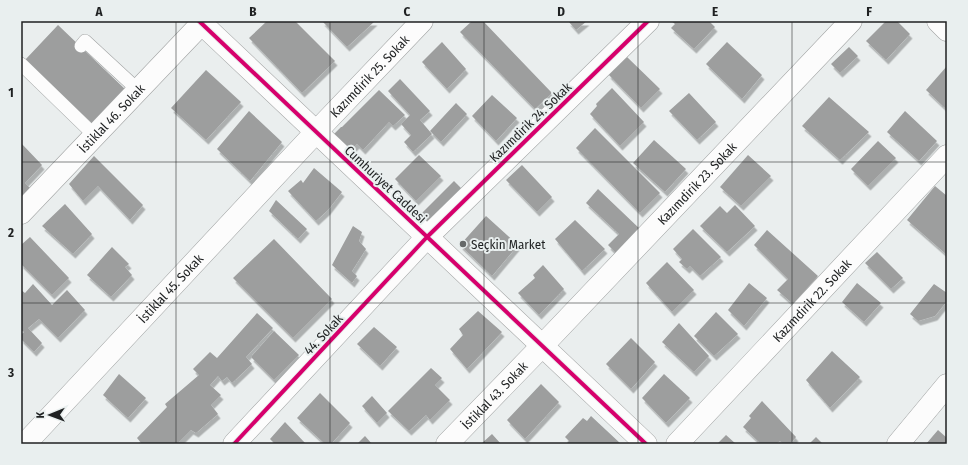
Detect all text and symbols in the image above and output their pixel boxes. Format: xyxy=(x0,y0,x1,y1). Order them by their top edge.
text: A xyxy=(94,4,103,19)
text: B xyxy=(249,4,257,19)
text: C xyxy=(404,4,411,19)
text: D xyxy=(557,4,565,19)
text: E xyxy=(712,4,718,19)
text: F xyxy=(866,4,872,19)
street label: Kazımdirik 25. Sokak xyxy=(327,32,413,121)
street label: Kazımdirik 24. Sokak xyxy=(486,79,575,165)
street label: İstiklal 46. Sokak xyxy=(76,80,148,156)
text: 1 xyxy=(8,85,14,100)
street label: Kazımdirik 23. Sokak xyxy=(654,139,740,228)
street label: Cumhuriyet Caddesi xyxy=(342,143,430,226)
text: 2 xyxy=(7,225,14,240)
place label: Seçkin Market xyxy=(471,237,546,252)
marker: Seçkin Market xyxy=(458,239,468,249)
street label: İstiklal 45. Sokak xyxy=(135,250,207,326)
street label: Kazımdirik 22. Sokak xyxy=(770,256,855,345)
street label: 44. Sokak xyxy=(301,310,347,358)
street label: İstiklal 43. Sokak xyxy=(459,358,531,432)
text: 3 xyxy=(7,365,14,380)
north arrow xyxy=(30,395,70,435)
text: K xyxy=(34,411,47,418)

